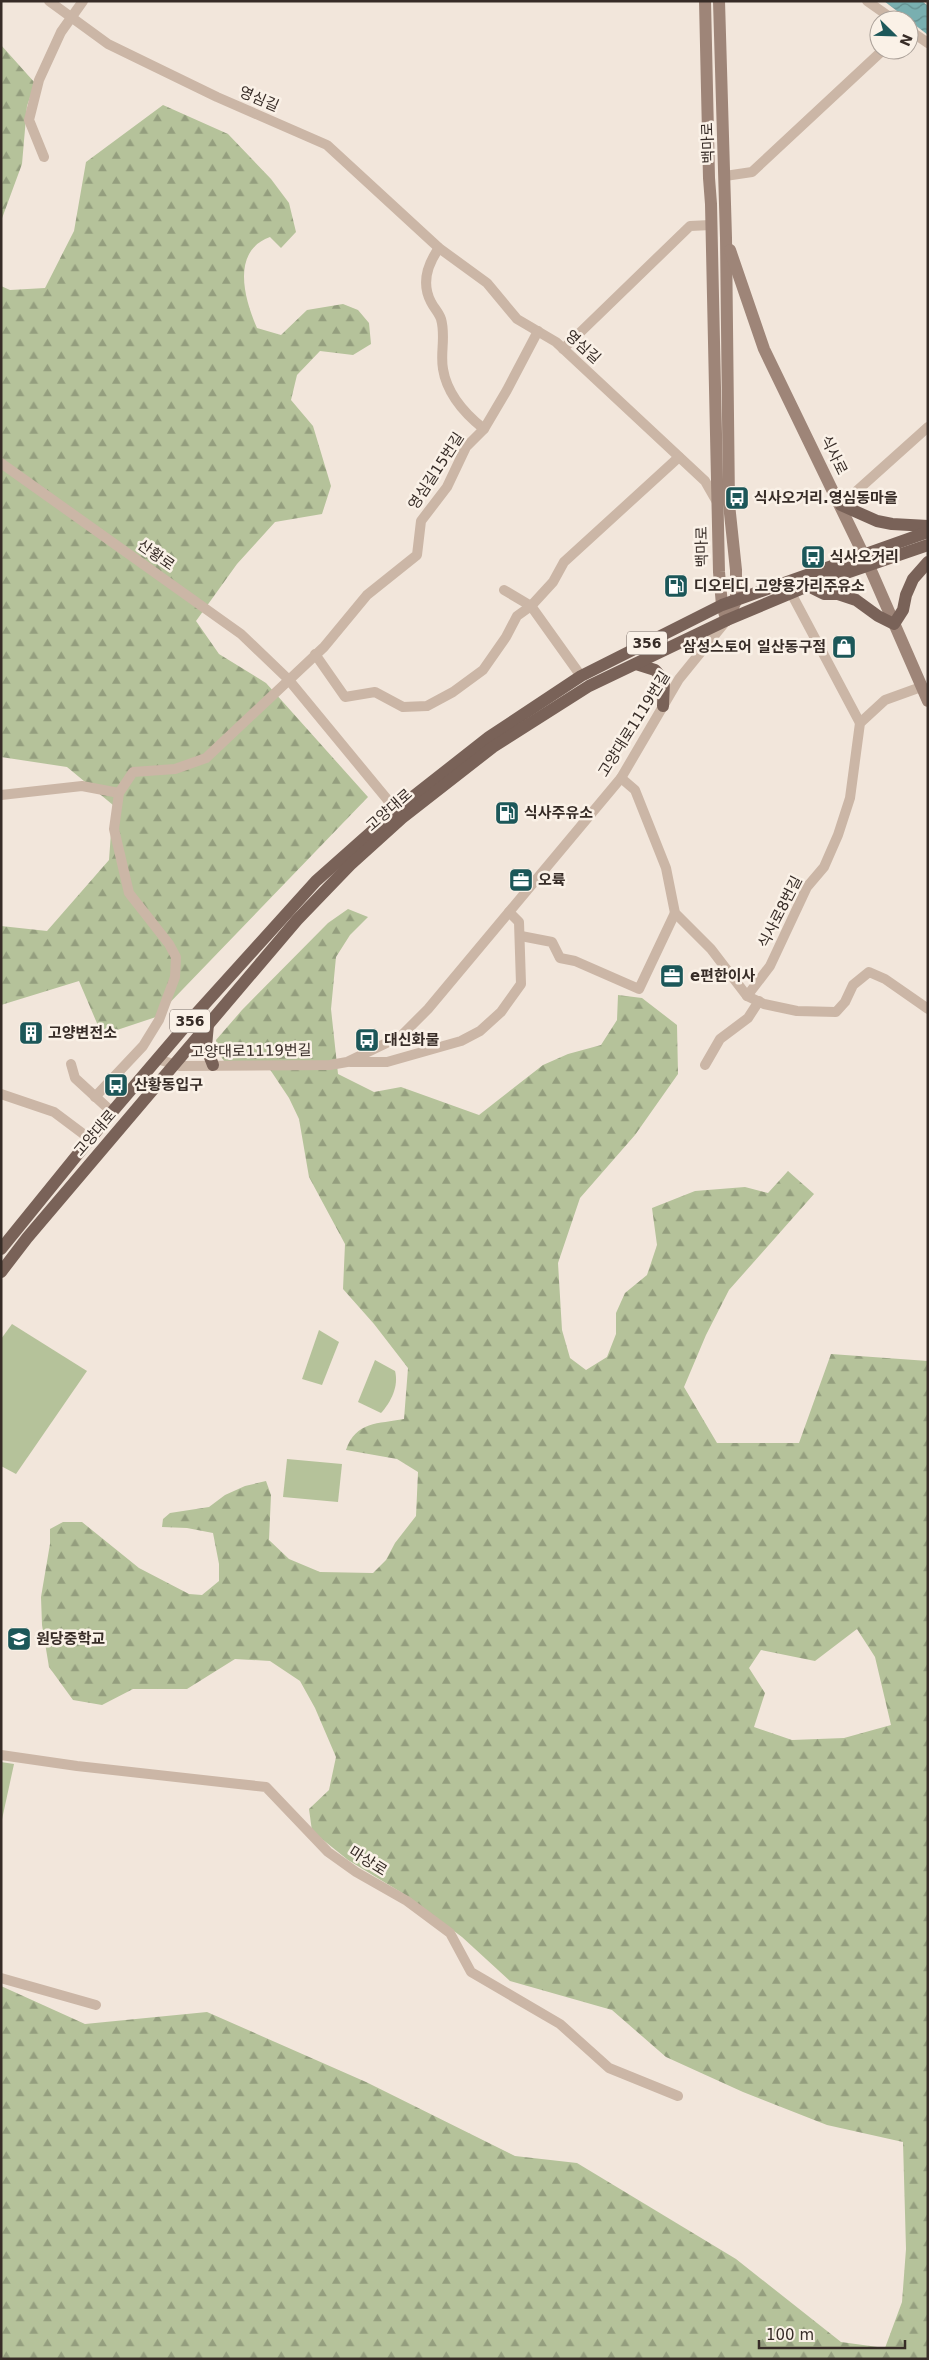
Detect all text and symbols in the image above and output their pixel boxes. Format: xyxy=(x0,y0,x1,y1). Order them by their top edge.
north arrow xyxy=(869,10,919,60)
text: N xyxy=(896,32,916,49)
street label: 영심길 xyxy=(236,83,282,115)
street label: 백마로 xyxy=(698,122,718,164)
street label: 영심길 xyxy=(562,326,604,368)
street label: 영심길15번길 xyxy=(404,429,468,513)
street label: 식사로 xyxy=(817,432,851,478)
bus stop icon: 식사오거리.영심동마을 xyxy=(724,485,750,511)
place label: 식사오거리.영심동마을 xyxy=(754,489,898,507)
street label: 백마로 xyxy=(693,526,711,568)
street label: 산황로 xyxy=(134,536,178,574)
bus stop icon: 식사오거리 xyxy=(800,544,826,570)
place label: 식사오거리 xyxy=(830,548,899,566)
fuel station icon: 디오티디 고양용가리주유소 xyxy=(663,573,689,599)
place label: 디오티디 고양용가리주유소 xyxy=(694,577,865,595)
road number: 356 xyxy=(627,632,667,654)
shop icon: 삼성스토어 일산동구점 xyxy=(831,634,857,660)
place label: 삼성스토어 일산동구점 xyxy=(683,638,826,656)
street label: 고양대로1119번길 xyxy=(594,668,674,780)
street label: 고양대로 xyxy=(362,785,416,835)
fuel station icon: 식사주유소 xyxy=(494,800,520,826)
place label: 식사주유소 xyxy=(524,804,593,822)
office icon: 오륙 xyxy=(508,867,534,893)
place label: 오륙 xyxy=(538,871,566,889)
street label: 식사로8번길 xyxy=(754,873,806,951)
office icon: e편한이사 xyxy=(659,963,685,989)
place label: e편한이사 xyxy=(690,967,756,985)
road number: 356 xyxy=(170,1009,210,1032)
building icon: 고양변전소 xyxy=(18,1020,44,1046)
place label: 고양변전소 xyxy=(48,1024,117,1042)
bus stop icon: 대신화물 xyxy=(354,1027,380,1053)
place label: 대신화물 xyxy=(384,1031,439,1049)
street label: 고양대로1119번길 xyxy=(190,1041,312,1061)
bus stop icon: 산황동입구 xyxy=(103,1072,129,1098)
place label: 산황동입구 xyxy=(134,1076,203,1094)
street label: 고양대로 xyxy=(70,1106,120,1160)
school or university icon: 원당중학교 xyxy=(6,1626,32,1652)
place label: 원당중학교 xyxy=(36,1630,105,1648)
street label: 마상로 xyxy=(346,1842,390,1880)
scale bar xyxy=(759,2318,905,2350)
text: 100 m xyxy=(766,2326,814,2344)

